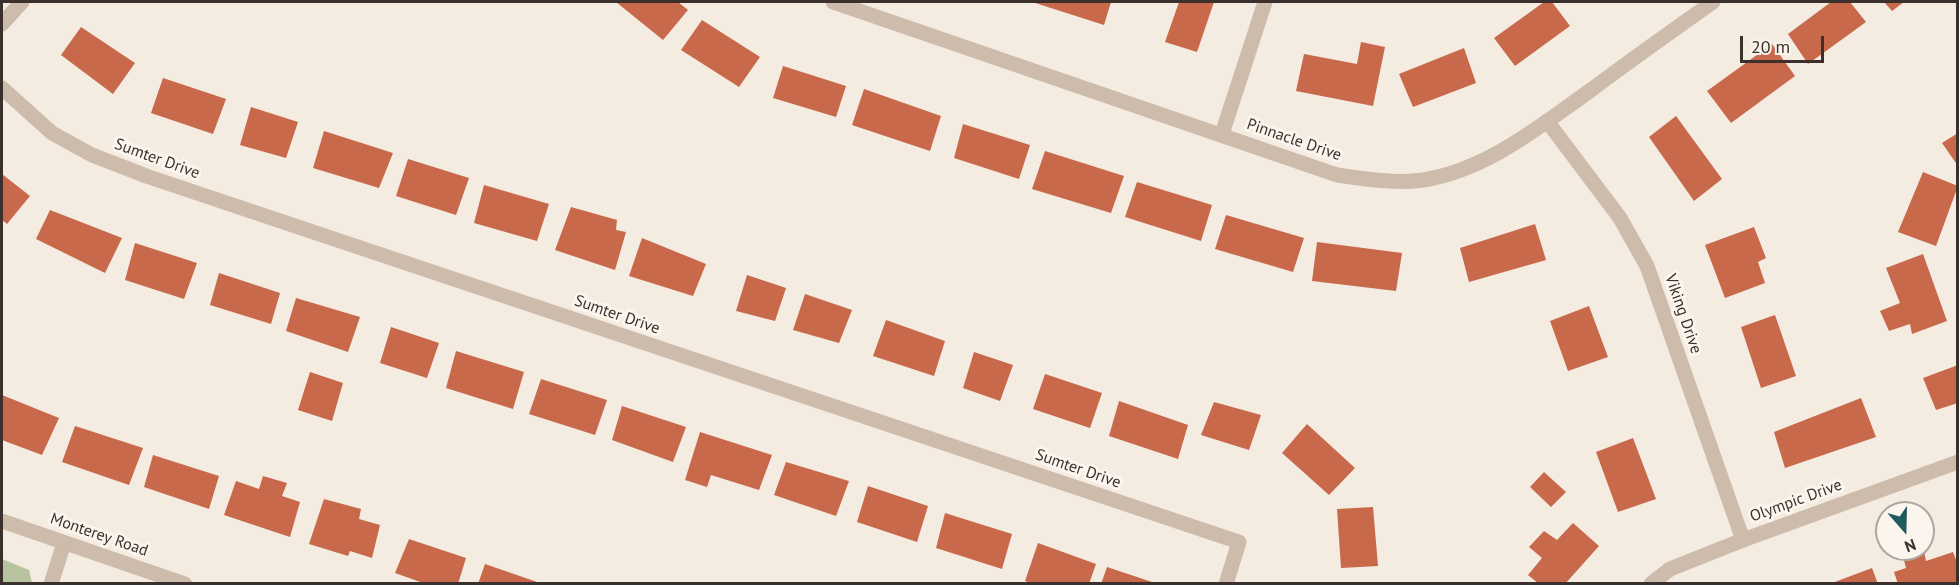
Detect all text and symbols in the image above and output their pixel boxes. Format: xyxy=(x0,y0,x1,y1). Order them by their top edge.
scale bar xyxy=(1743,24,1827,62)
text: 20 m xyxy=(1751,35,1790,58)
street label: Pinnacle Drive xyxy=(1244,115,1344,165)
street label: Sumter Drive xyxy=(112,135,202,183)
street label: Viking Drive xyxy=(1660,272,1706,356)
street label: Sumter Drive xyxy=(572,291,662,339)
street label: Sumter Drive xyxy=(1033,445,1123,493)
street label: Olympic Drive xyxy=(1747,476,1845,526)
north arrow xyxy=(1875,501,1935,561)
street label: Monterey Road xyxy=(48,509,150,561)
text: N xyxy=(1902,535,1919,557)

